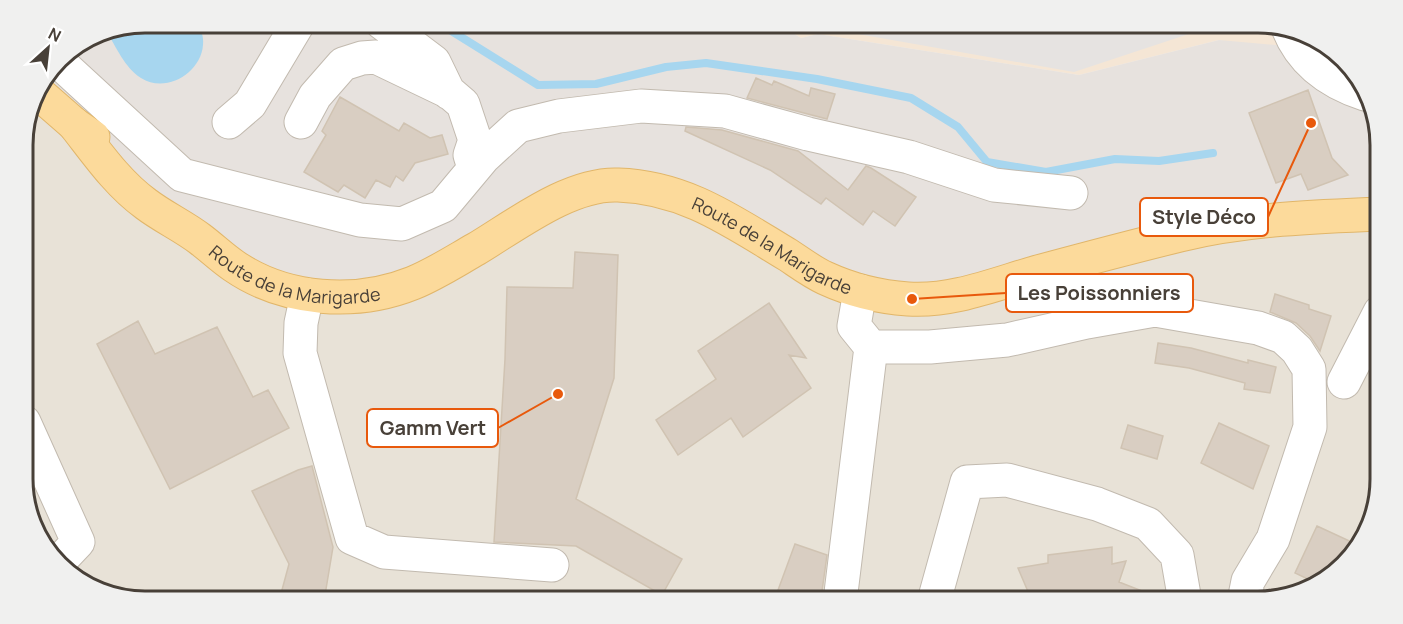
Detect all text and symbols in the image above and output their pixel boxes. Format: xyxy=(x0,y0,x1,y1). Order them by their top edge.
north arrow xyxy=(18,18,78,78)
text: N xyxy=(45,22,65,47)
street label: Route de la Marigarde xyxy=(688,191,855,300)
callout: Style Déco xyxy=(1140,198,1268,236)
text: Style Déco xyxy=(1152,203,1256,230)
street label: Route de la Marigarde xyxy=(204,240,382,309)
callout: Les Poissonniers xyxy=(1006,274,1193,312)
text: Les Poissonniers xyxy=(1017,279,1181,306)
callout: Gamm Vert xyxy=(367,409,498,447)
text: Gamm Vert xyxy=(380,414,486,441)

